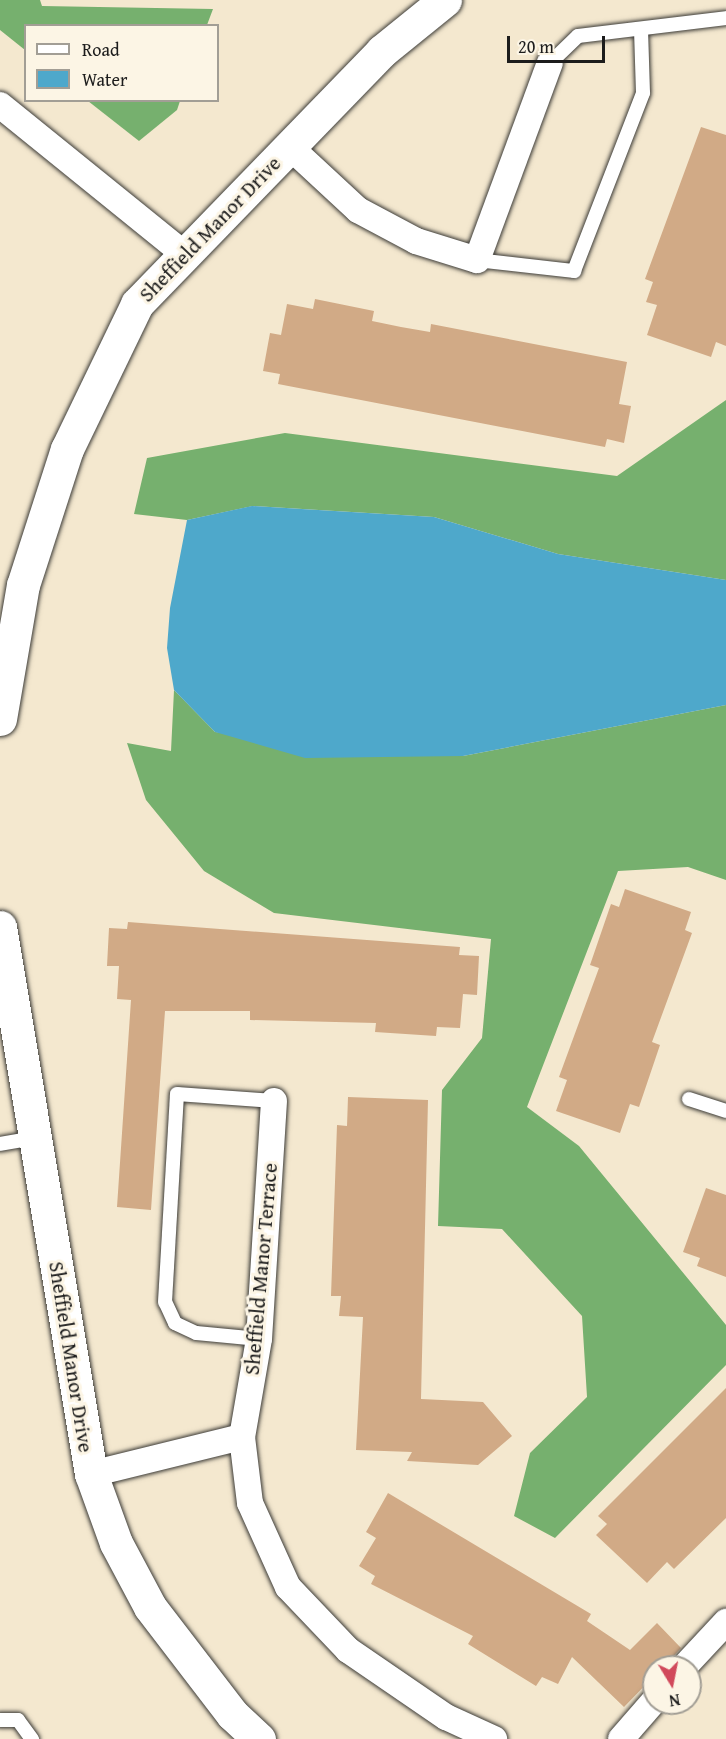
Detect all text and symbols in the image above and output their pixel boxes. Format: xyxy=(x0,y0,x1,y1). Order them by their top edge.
legend xyxy=(24,24,219,102)
scale bar xyxy=(510,24,608,62)
text: 20 m xyxy=(518,33,554,60)
text: Road xyxy=(82,36,120,63)
text: Water xyxy=(82,66,127,93)
street label: Sheffield Manor Drive xyxy=(134,151,286,307)
street label: Sheffield Manor Terrace xyxy=(239,1162,283,1376)
street label: Sheffield Manor Drive xyxy=(43,1260,99,1454)
north arrow xyxy=(642,1655,702,1715)
text: N xyxy=(667,1688,682,1714)

